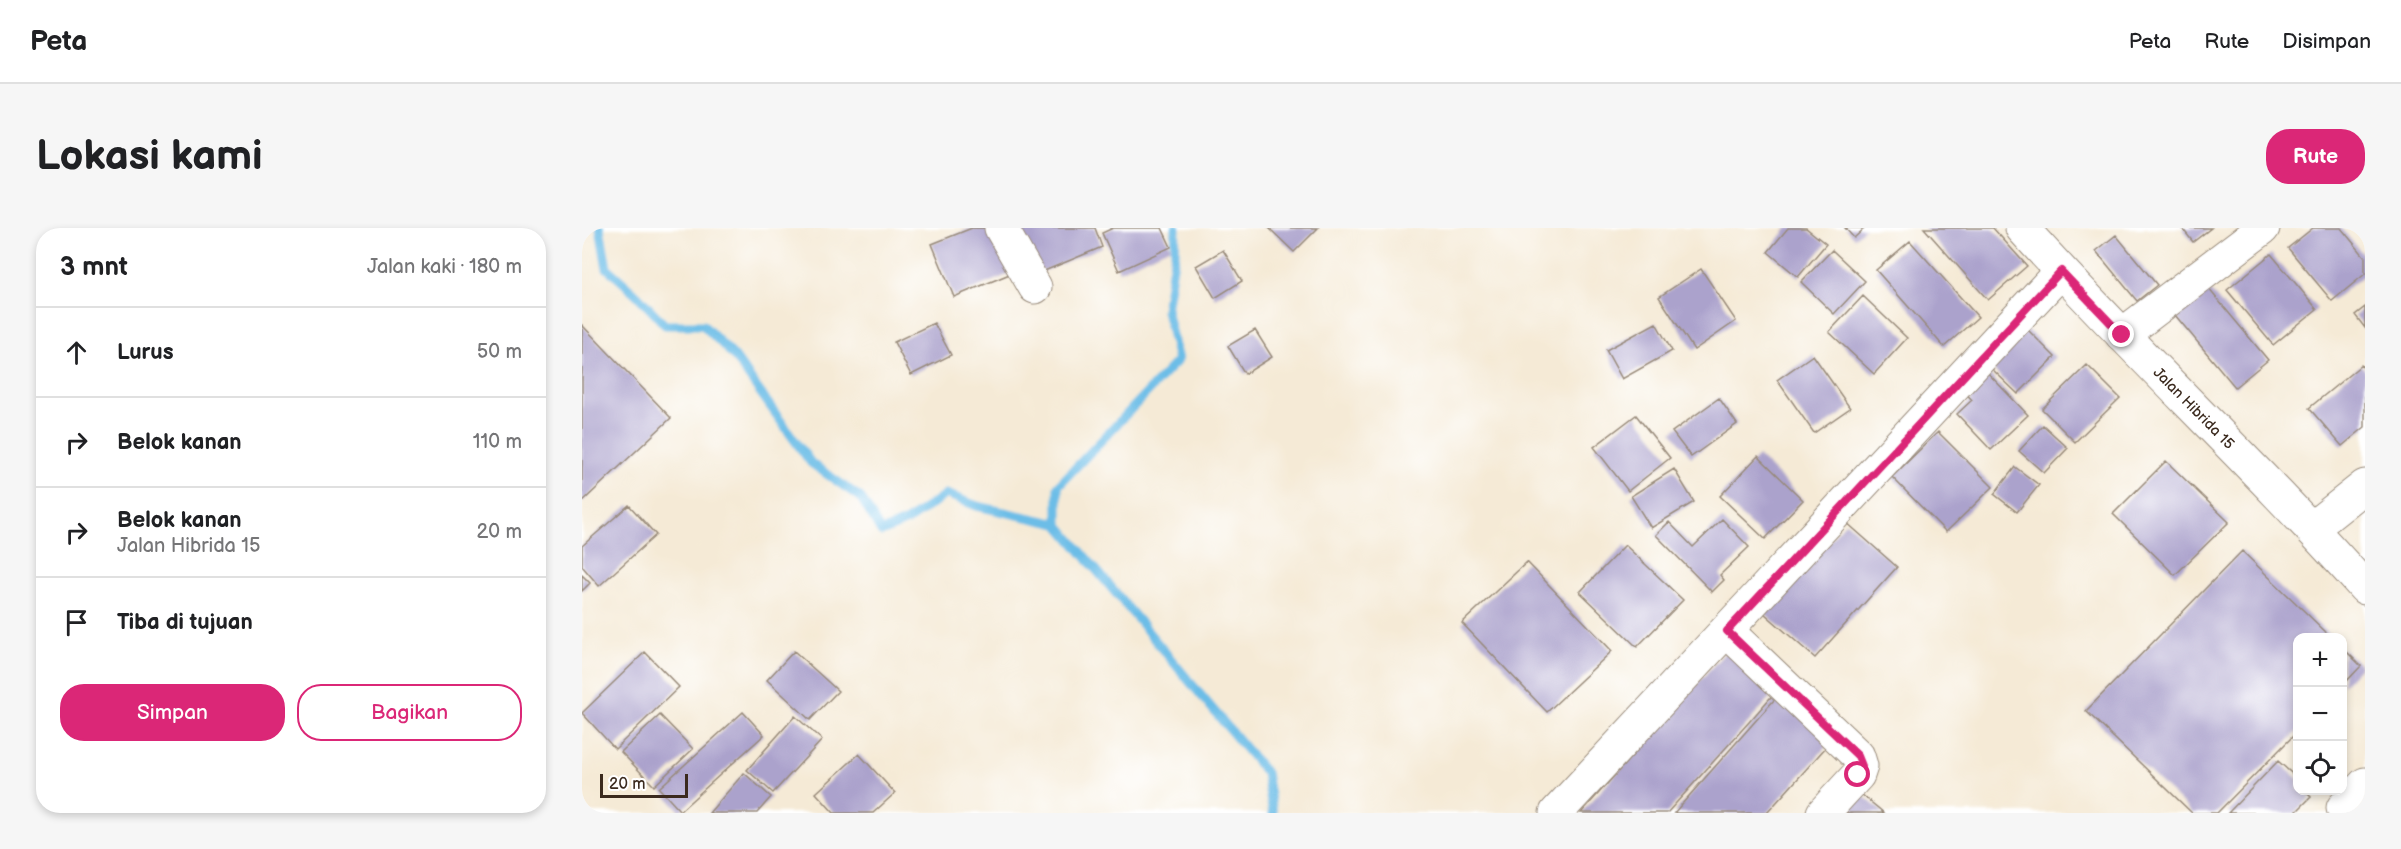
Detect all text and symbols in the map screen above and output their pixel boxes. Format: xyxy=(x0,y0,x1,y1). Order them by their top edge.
text: Peta xyxy=(30,25,87,58)
text: Peta xyxy=(2129,29,2171,54)
text: Rute xyxy=(2204,29,2249,54)
text: Disimpan xyxy=(2282,29,2371,54)
button: Rute xyxy=(2266,129,2365,184)
text: Lokasi kami xyxy=(36,131,262,182)
text: 3 mnt xyxy=(60,252,128,283)
text: Jalan kaki · 180 m xyxy=(367,255,522,279)
route end xyxy=(2108,321,2134,347)
icon: ahead xyxy=(60,336,93,369)
text: Lurus xyxy=(117,339,173,366)
text: 50 m xyxy=(477,340,522,364)
street label: Jalan Hibrida 15 xyxy=(2149,363,2238,454)
icon: right xyxy=(60,426,93,459)
text: Belok kanan xyxy=(117,429,242,456)
text: 110 m xyxy=(473,430,522,454)
text: Belok kanan xyxy=(117,507,242,534)
icon: right xyxy=(60,516,93,549)
text: 20 m xyxy=(477,520,522,544)
text: Jalan Hibrida 15 xyxy=(117,534,261,558)
icon: arrive xyxy=(60,606,93,639)
text: Tiba di tujuan xyxy=(117,609,253,636)
map controls xyxy=(2293,633,2347,795)
button: + xyxy=(2293,633,2347,687)
button: Simpan xyxy=(60,684,285,741)
button: Bagikan xyxy=(297,684,522,741)
button: − xyxy=(2293,687,2347,741)
button: locate xyxy=(2293,741,2347,795)
route start xyxy=(1844,761,1870,787)
scale bar xyxy=(600,771,688,798)
text: 20 m xyxy=(609,775,645,794)

